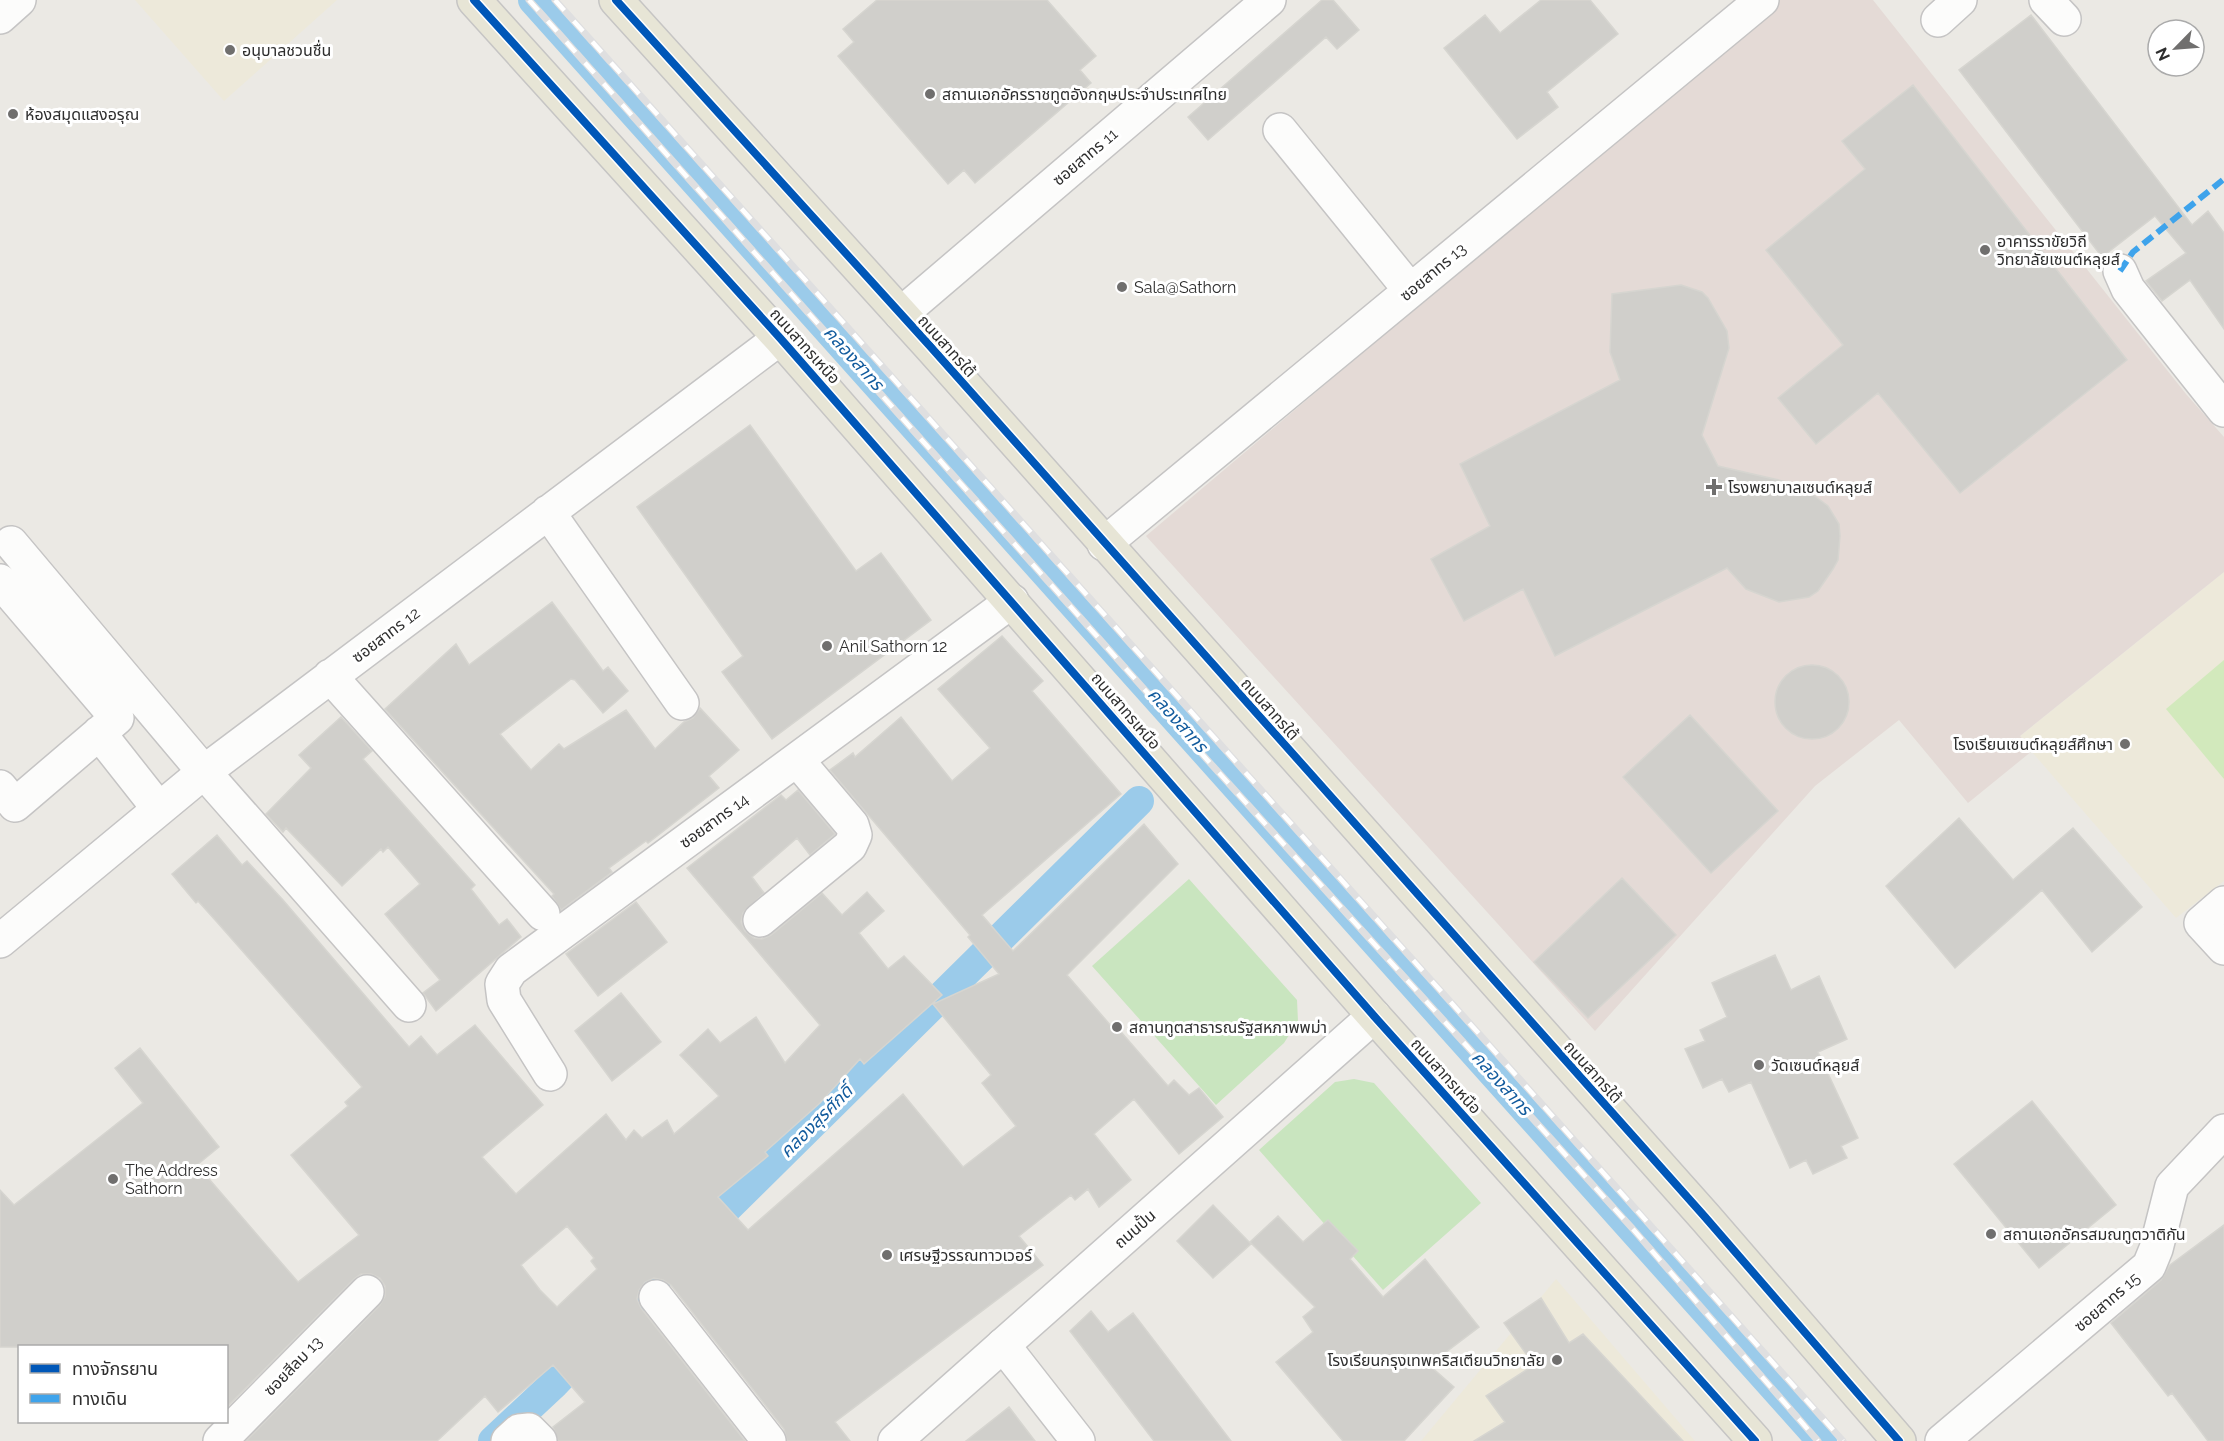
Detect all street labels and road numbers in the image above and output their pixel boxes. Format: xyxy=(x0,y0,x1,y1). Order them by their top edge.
street label: ซอยสาทร 11 xyxy=(1049,124,1121,190)
street label: ซอยสาทร 13 xyxy=(1396,239,1470,305)
street label: ถนนสาทรเหนือ xyxy=(766,304,844,388)
street label: ถนนสาทรใต้ xyxy=(914,311,980,381)
street label: ซอยสาทร 12 xyxy=(348,603,424,667)
street label: ถนนสาทรเหนือ xyxy=(1087,669,1165,753)
street label: ถนนสาทรใต้ xyxy=(1237,674,1303,744)
street label: ซอยสาทร 14 xyxy=(676,790,752,852)
street label: ถนนสาทรเหนือ xyxy=(1407,1034,1485,1118)
street label: ถนนสาทรใต้ xyxy=(1560,1037,1626,1107)
street label: ถนนปั้น xyxy=(1109,1205,1160,1252)
street label: ซอยสาทร 15 xyxy=(2070,1268,2144,1336)
street label: ซอยสีลม 13 xyxy=(260,1332,326,1400)

